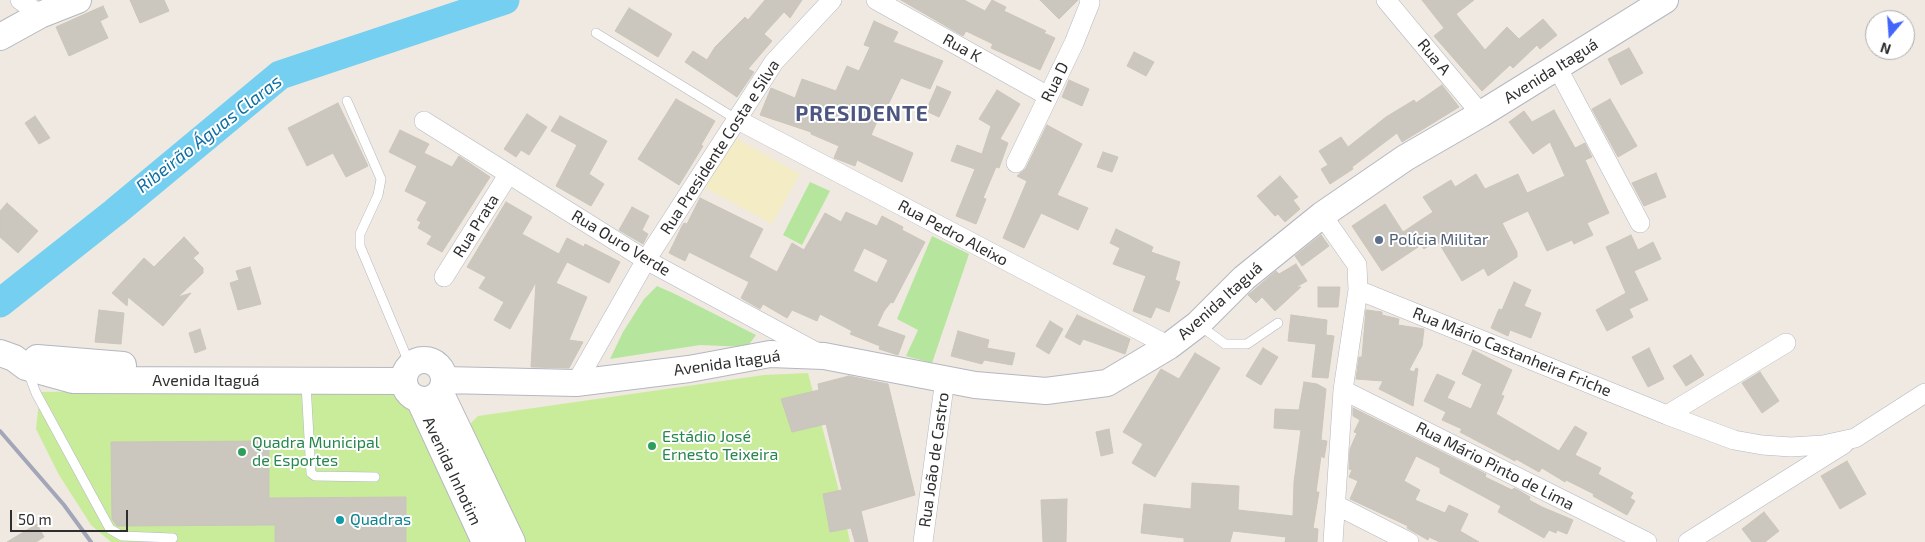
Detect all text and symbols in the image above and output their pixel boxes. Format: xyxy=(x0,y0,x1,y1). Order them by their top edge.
north arrow xyxy=(1865,10,1915,60)
street label: Rua K xyxy=(939,30,985,66)
street label: Avenida Itaguá xyxy=(1500,34,1602,108)
street label: Rua A xyxy=(1413,35,1455,79)
text: N xyxy=(1878,39,1893,58)
street label: Rua Presidente Costa e Silva xyxy=(656,56,784,238)
street label: Rua D xyxy=(1037,59,1073,105)
water label: Ribeirão Águas Claras xyxy=(132,70,286,198)
district label: PRESIDENTE xyxy=(794,101,930,127)
street label: Rua Prata xyxy=(449,191,503,261)
street label: Rua Pedro Aleixo xyxy=(895,196,1011,270)
street label: Rua Ouro Verde xyxy=(568,206,674,280)
place label: Polícia Militar xyxy=(1389,230,1488,250)
marker: Polícia Militar xyxy=(1373,234,1385,246)
street label: Avenida Itaguá xyxy=(1174,258,1266,344)
street label: Rua Mário Castanheira Friche xyxy=(1410,303,1614,401)
street label: Avenida Itaguá xyxy=(673,346,781,380)
street label: Avenida Itaguá xyxy=(152,371,260,391)
street label: Rua João de Castro xyxy=(915,391,953,529)
street label: Avenida Inhotim xyxy=(419,414,485,528)
street label: Rua Mário Pinto de Lima xyxy=(1413,418,1577,514)
place label: Estádio José Ernesto Teixeira xyxy=(662,427,778,465)
place label: Quadra Municipal de Esportes xyxy=(252,433,380,471)
marker: Estádio José Ernesto Teixeira xyxy=(646,440,658,452)
marker: Quadra Municipal de Esportes xyxy=(236,446,248,458)
scale bar xyxy=(12,500,130,532)
text: 50 m xyxy=(18,510,52,528)
place label: Quadras xyxy=(350,510,411,530)
marker: Quadras xyxy=(334,514,346,526)

